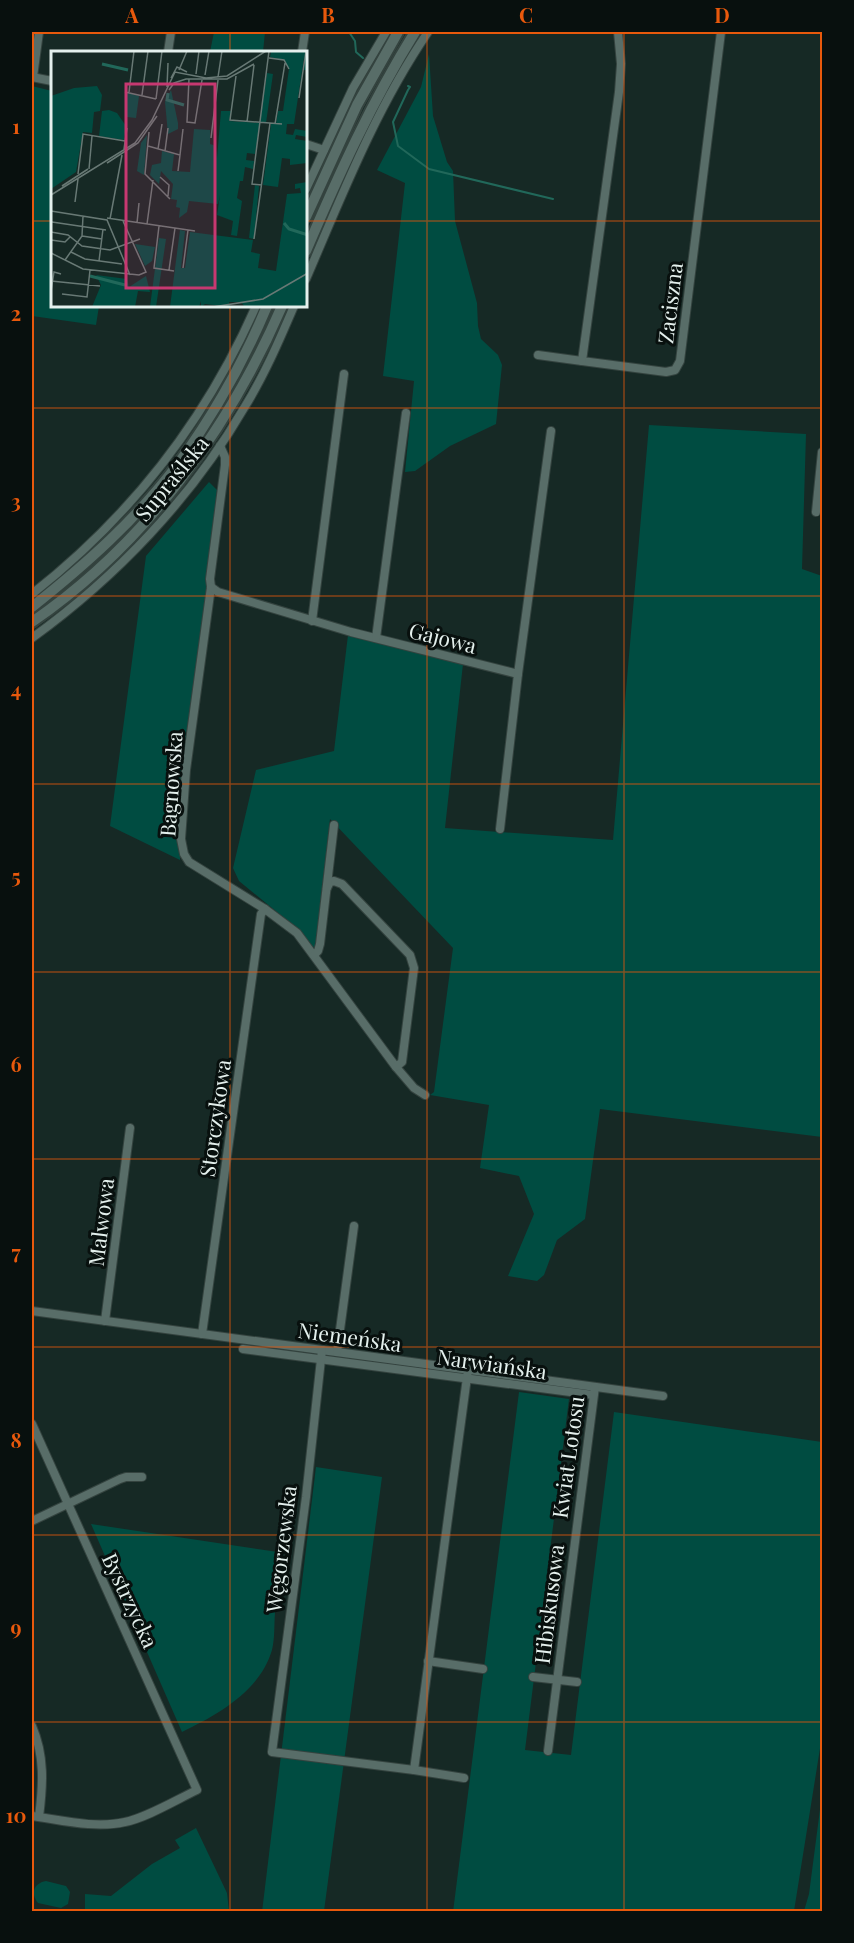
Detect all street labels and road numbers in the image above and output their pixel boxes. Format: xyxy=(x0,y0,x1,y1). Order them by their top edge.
street label: Zaciszna xyxy=(650,260,688,345)
street label: Supraślska xyxy=(128,429,214,526)
street label: Gajowa xyxy=(406,615,480,659)
street label: Bagnowska xyxy=(152,730,188,838)
street label: Storczykowa xyxy=(192,1057,236,1179)
street label: Malwowa xyxy=(81,1176,119,1268)
street label: Niemeńska xyxy=(296,1315,404,1357)
street label: Narwiańska xyxy=(435,1341,549,1385)
street label: Kwiat Lotosu xyxy=(545,1394,589,1520)
street label: Węgorzewska xyxy=(258,1483,302,1615)
street label: Hibiskusowa xyxy=(527,1542,569,1665)
street label: Bystrzycka xyxy=(97,1548,165,1653)

